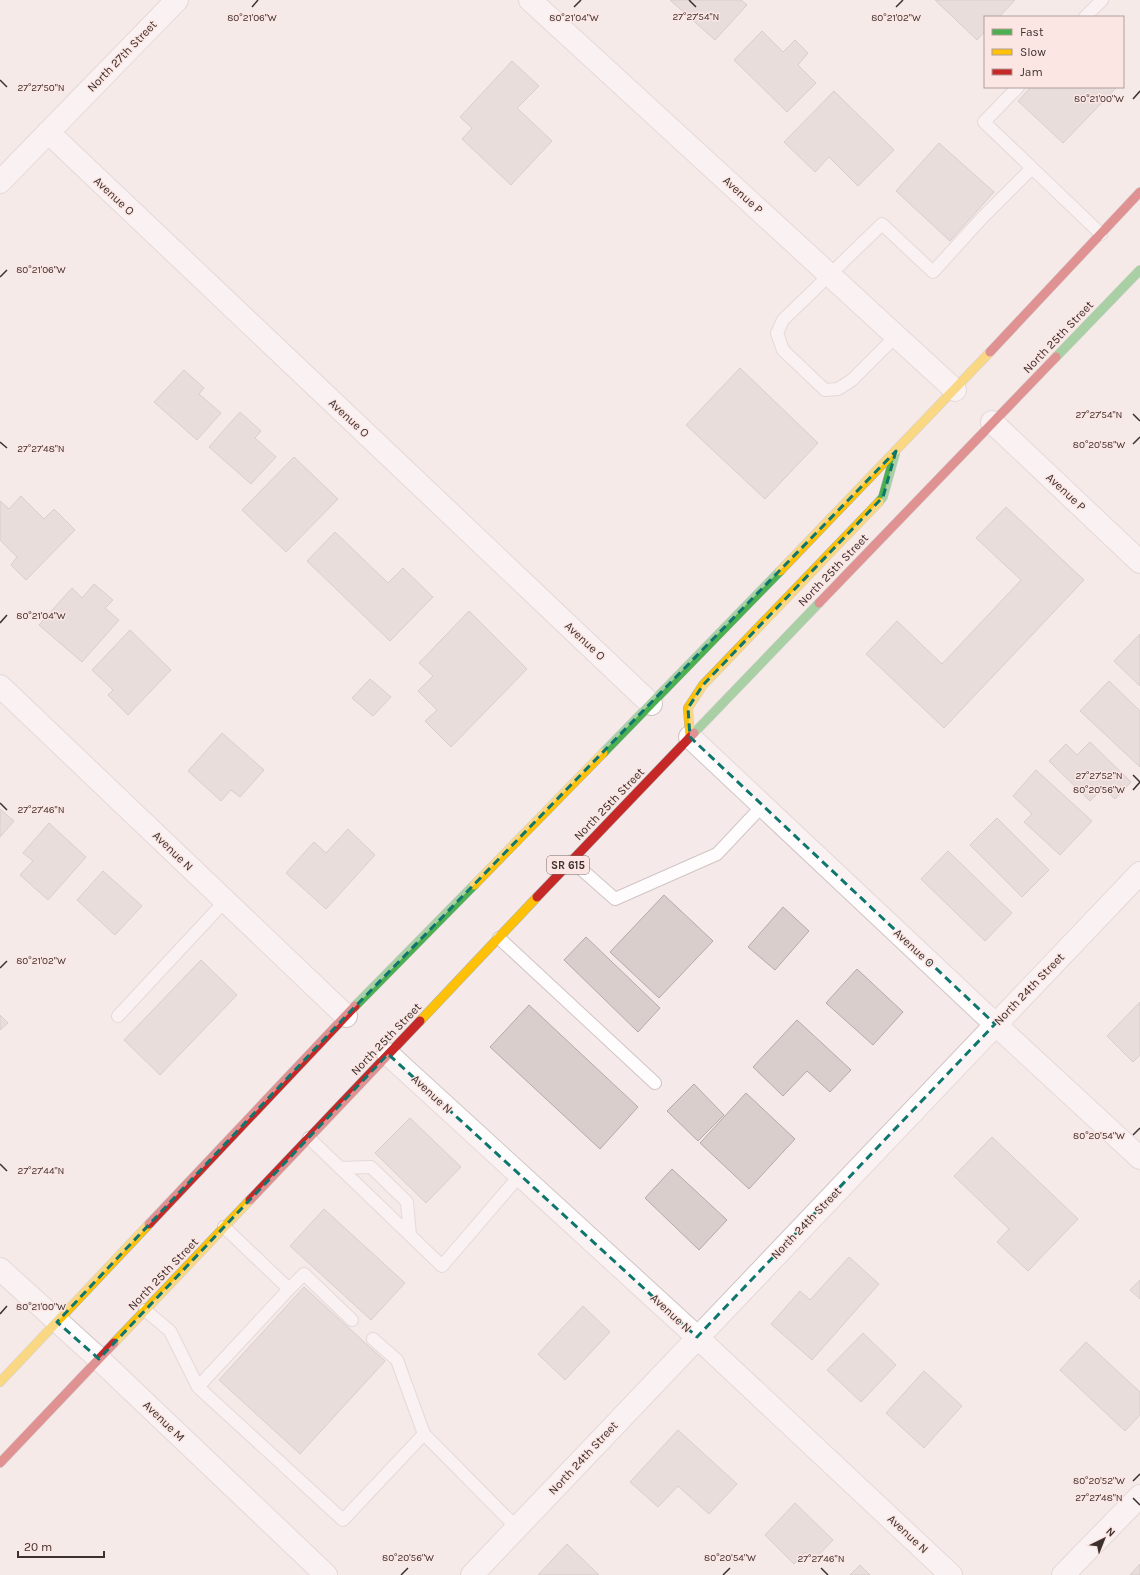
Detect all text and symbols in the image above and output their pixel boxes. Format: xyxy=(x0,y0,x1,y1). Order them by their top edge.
text: 27°27'54"N xyxy=(673,11,719,23)
text: 80°21'06"W xyxy=(227,12,277,24)
text: 80°21'04"W xyxy=(549,12,599,24)
text: 80°21'02"W xyxy=(871,12,921,24)
legend xyxy=(984,16,1124,88)
street label: North 27th Street xyxy=(84,17,160,95)
text: Fast xyxy=(1020,25,1044,39)
text: Slow xyxy=(1020,45,1046,59)
text: Jam xyxy=(1020,65,1043,79)
text: 27°27'50"N xyxy=(17,82,65,94)
text: 80°21'00"W xyxy=(1074,93,1124,105)
street label: Avenue P xyxy=(720,173,766,217)
street label: Avenue O xyxy=(91,174,137,218)
text: 80°21'06"W xyxy=(16,264,66,276)
street label: North 25th Street xyxy=(1020,298,1096,376)
street label: Avenue O xyxy=(326,396,372,440)
text: 27°27'54"N xyxy=(1076,409,1122,421)
text: 80°20'58"W xyxy=(1073,439,1125,451)
text: 27°27'48"N xyxy=(17,443,65,455)
street label: Avenue P xyxy=(1043,470,1089,514)
street label: North 25th Street xyxy=(795,531,871,609)
text: 80°21'04"W xyxy=(16,610,66,622)
street label: Avenue O xyxy=(562,619,608,663)
street label: North 25th Street xyxy=(571,765,647,843)
text: 27°27'52"N xyxy=(1075,770,1123,782)
text: 80°20'56"W xyxy=(1073,784,1125,796)
text: 27°27'46"N xyxy=(18,804,64,816)
street label: Avenue N xyxy=(150,828,196,874)
road number: SR 615 xyxy=(547,856,589,874)
street label: Avenue O xyxy=(891,926,937,970)
street label: North 24th Street xyxy=(991,950,1067,1028)
text: 80°21'02"W xyxy=(16,955,66,967)
street label: North 25th Street xyxy=(348,1000,424,1078)
street label: Avenue N xyxy=(409,1072,455,1116)
text: 80°20'54"W xyxy=(1073,1130,1125,1142)
text: 27°27'44"N xyxy=(18,1165,64,1177)
street label: North 24th Street xyxy=(768,1184,844,1262)
street label: North 25th Street xyxy=(125,1235,201,1313)
street label: Avenue N xyxy=(648,1291,694,1335)
text: 80°21'00"W xyxy=(16,1301,66,1313)
street label: Avenue M xyxy=(140,1398,188,1444)
street label: North 24th Street xyxy=(546,1418,621,1497)
text: 80°20'52"W xyxy=(1073,1475,1125,1487)
text: 27°27'48"N xyxy=(1075,1492,1123,1504)
street label: Avenue N xyxy=(885,1512,931,1556)
north arrow xyxy=(1084,1519,1124,1559)
text: N xyxy=(1103,1525,1118,1539)
scale bar xyxy=(18,1533,104,1559)
text: 20 m xyxy=(24,1540,52,1554)
text: 80°20'56"W xyxy=(382,1552,434,1564)
text: 80°20'54"W xyxy=(704,1552,756,1564)
text: 27°27'46"N xyxy=(798,1553,844,1565)

